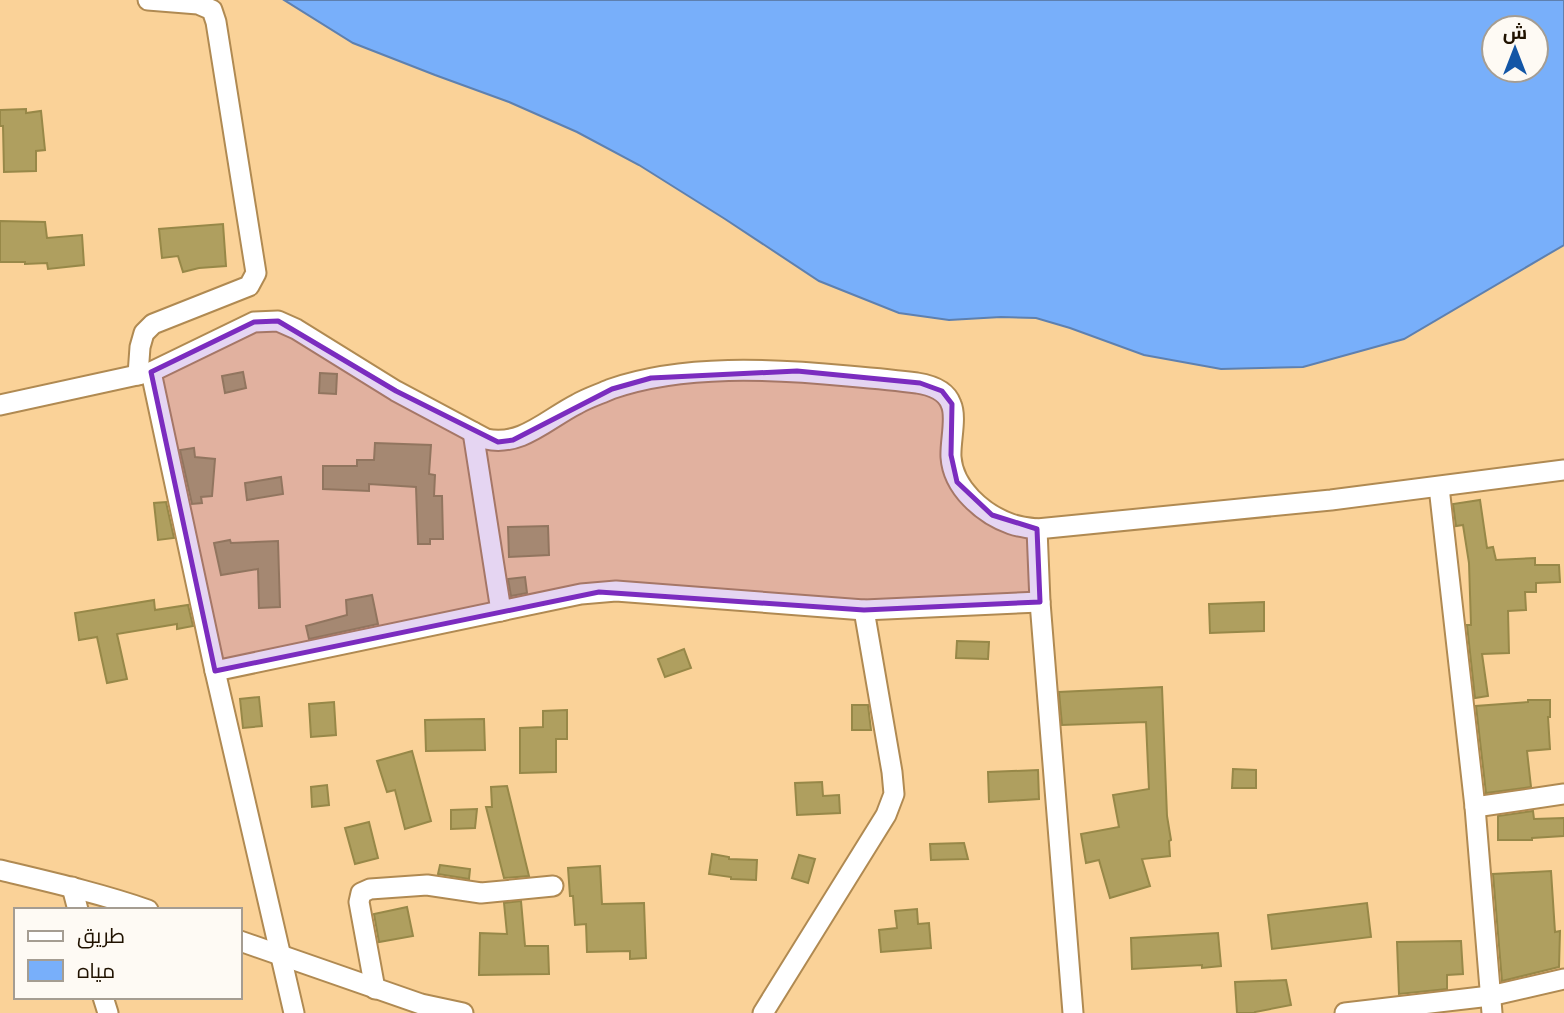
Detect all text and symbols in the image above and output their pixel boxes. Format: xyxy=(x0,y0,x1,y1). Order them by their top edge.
north arrow xyxy=(1480,14,1550,84)
text: ش xyxy=(1503,19,1527,45)
legend xyxy=(14,908,242,999)
text: طريق xyxy=(77,921,125,949)
text: مياه xyxy=(77,956,115,984)

